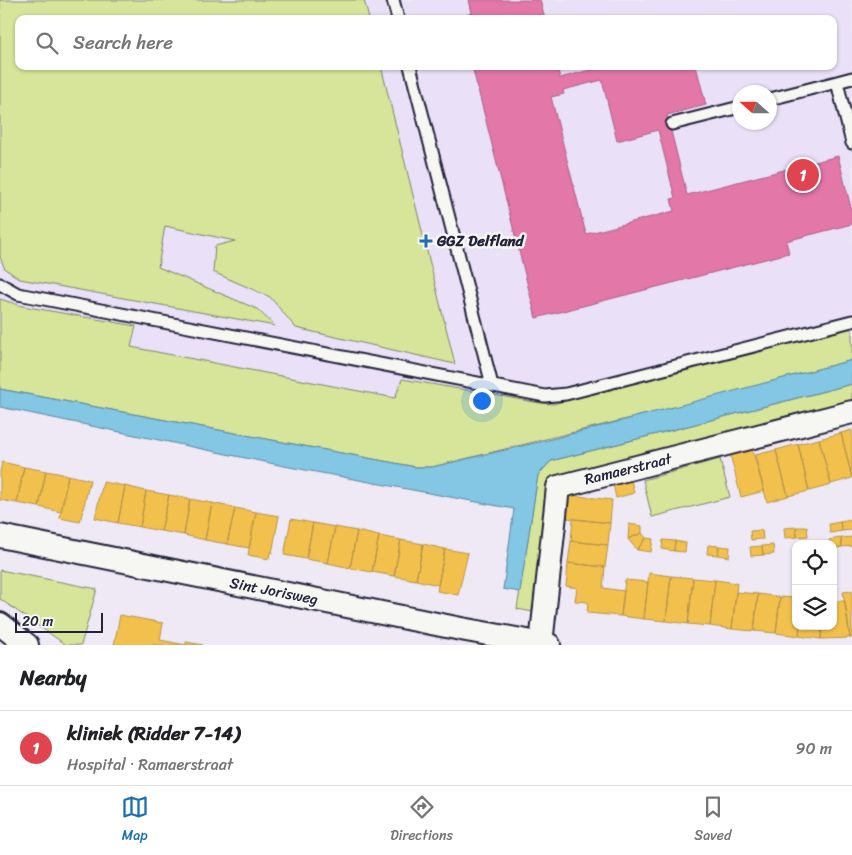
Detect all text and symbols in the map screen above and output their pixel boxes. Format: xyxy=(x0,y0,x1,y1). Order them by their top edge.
search box xyxy=(15,15,837,70)
text: Search here xyxy=(73,26,173,59)
icon: search xyxy=(33,29,61,57)
north arrow xyxy=(732,85,777,130)
pin: 1 xyxy=(787,156,819,194)
place label: GGZ Delfland xyxy=(436,228,525,254)
marker: GGZ Delfland xyxy=(419,234,433,248)
your location xyxy=(469,388,495,414)
street label: Ramaerstraat xyxy=(582,445,675,492)
map controls xyxy=(792,540,837,630)
button: locate xyxy=(792,540,837,585)
street label: Sint Jorisweg xyxy=(228,570,320,612)
button: layers xyxy=(792,585,837,630)
text: 20 m xyxy=(22,609,53,634)
scale bar xyxy=(15,610,102,633)
text: Nearby xyxy=(20,659,86,697)
text: kliniek (Ridder 7-14) xyxy=(67,717,240,750)
text: 1 xyxy=(33,734,39,763)
text: 90 m xyxy=(796,734,832,763)
text: Hospital · Ramaerstraat xyxy=(67,750,233,779)
tab: Map xyxy=(121,793,149,848)
tab: Directions xyxy=(390,793,453,848)
tab: Saved xyxy=(694,793,731,848)

